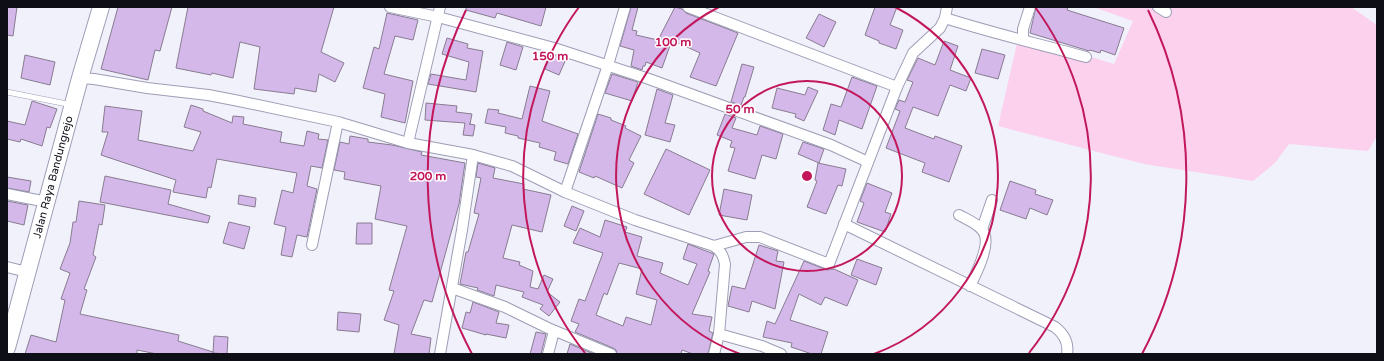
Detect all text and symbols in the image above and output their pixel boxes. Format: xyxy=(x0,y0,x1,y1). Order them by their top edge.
text: 100 m xyxy=(655,35,691,49)
text: 150 m xyxy=(532,49,568,63)
text: 50 m xyxy=(725,102,755,116)
street label: Jalan Raya Bandungrejo xyxy=(30,114,76,240)
text: 200 m xyxy=(410,169,446,183)
centre of rings xyxy=(800,169,814,183)

